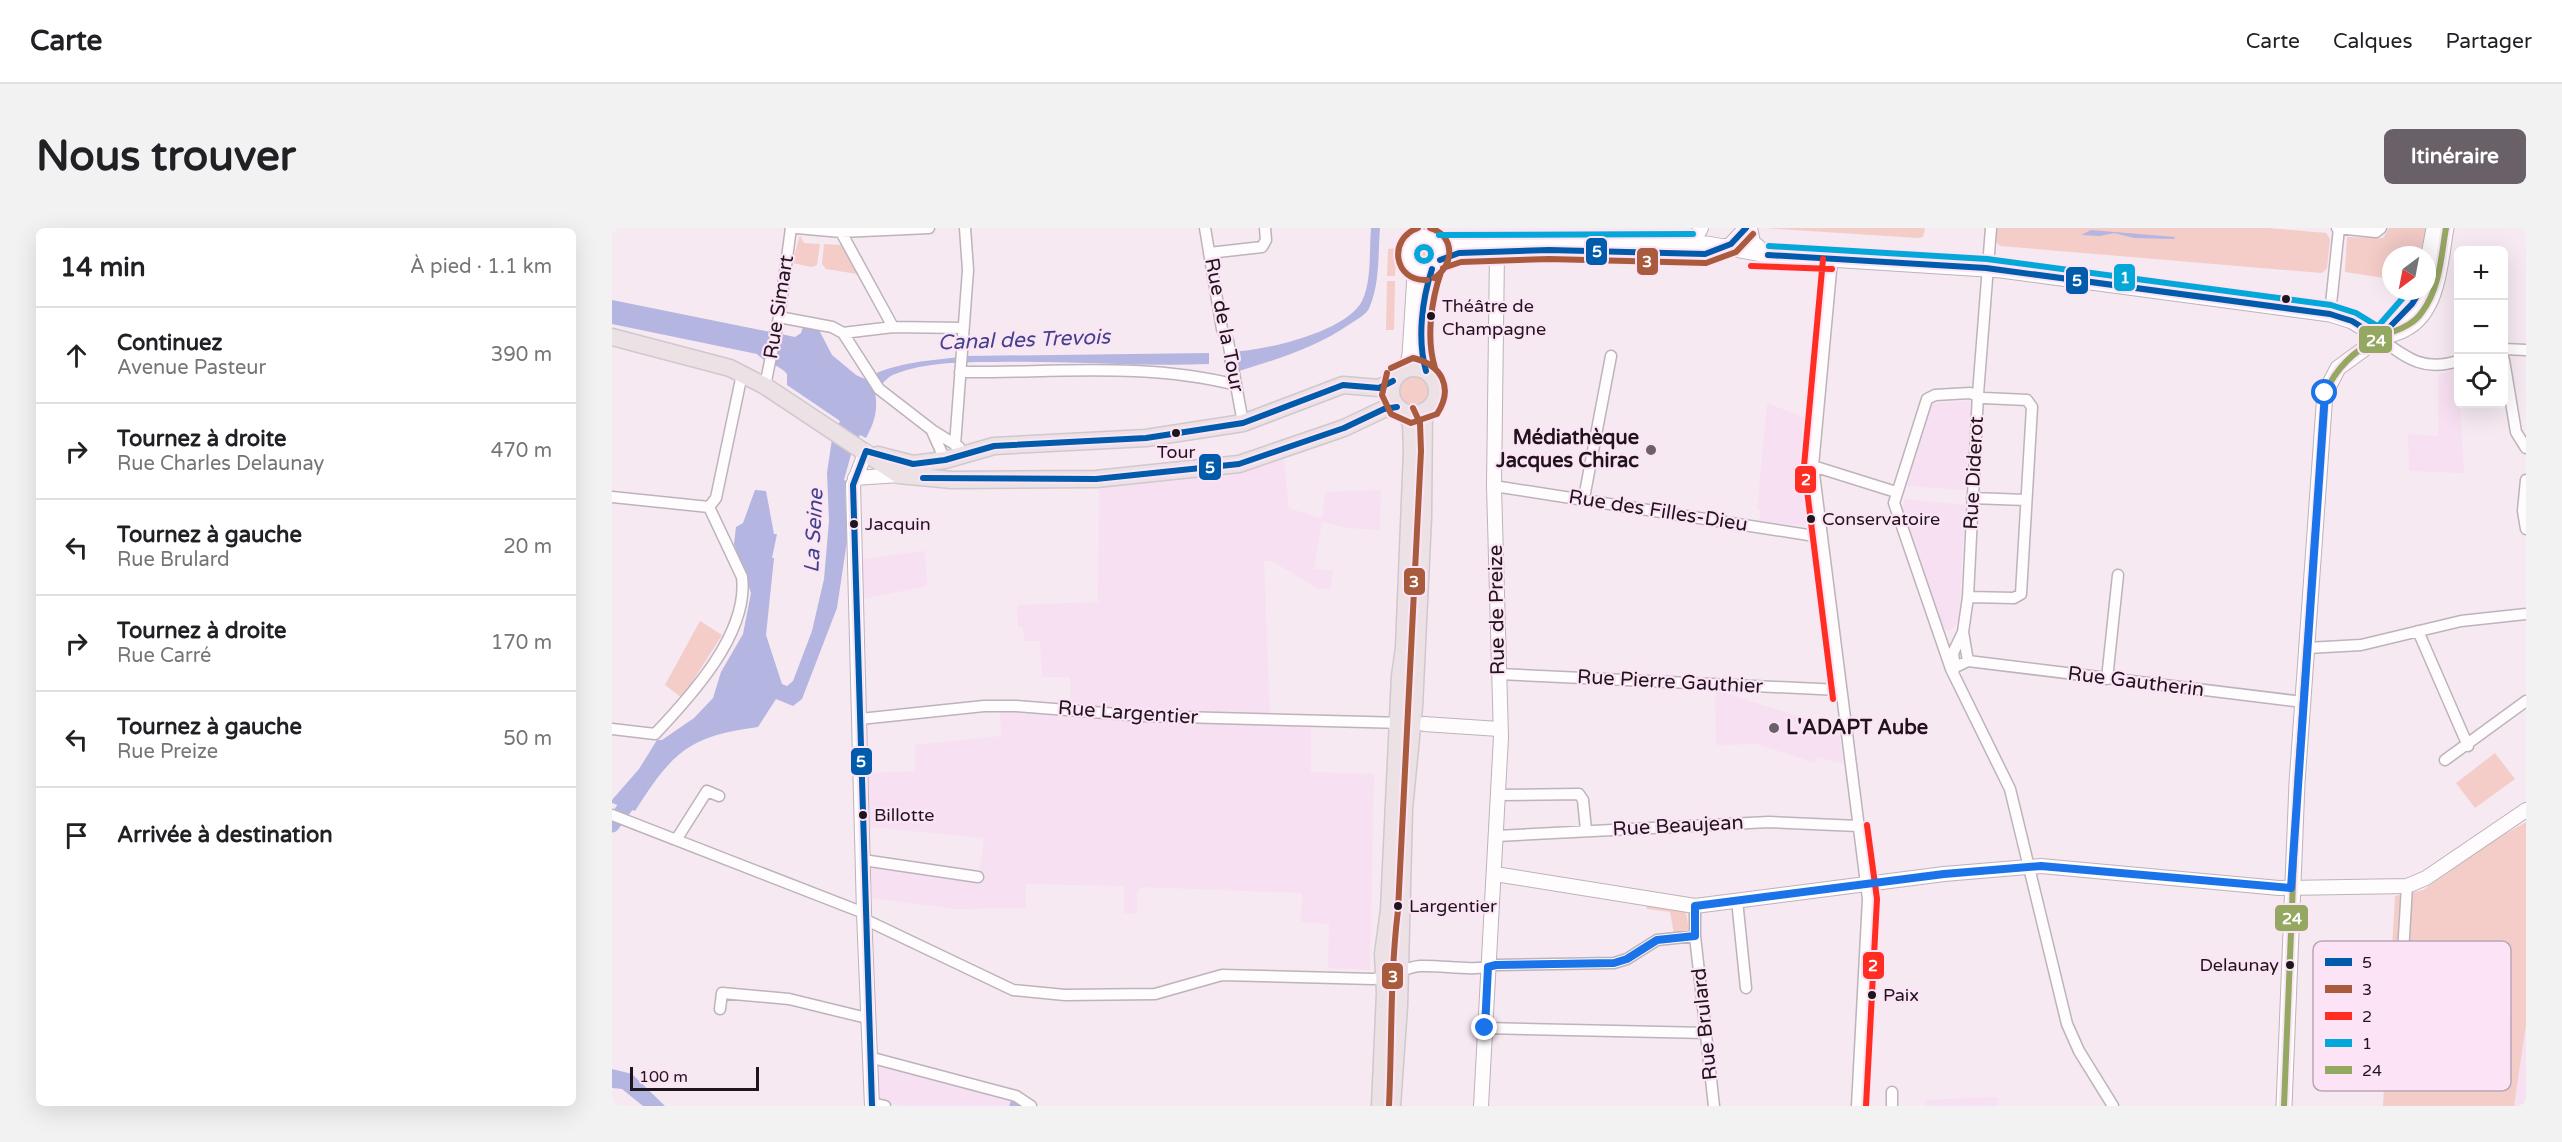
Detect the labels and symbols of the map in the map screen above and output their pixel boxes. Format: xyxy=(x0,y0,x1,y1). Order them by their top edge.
line badge: 5 xyxy=(1585,237,1608,266)
text: 5 xyxy=(1592,242,1602,262)
north arrow xyxy=(2382,246,2436,300)
line badge: 3 xyxy=(1636,247,1659,276)
text: 3 xyxy=(1642,252,1652,272)
street label: Rue Simart xyxy=(759,253,799,361)
street label: Rue de la Tour xyxy=(1199,256,1249,395)
line badge: 1 xyxy=(2113,263,2136,292)
line badge: 5 xyxy=(2065,266,2089,295)
text: 1 xyxy=(2120,268,2130,288)
text: 5 xyxy=(2072,271,2082,291)
unlabelled marker xyxy=(2280,293,2292,305)
place label: Théâtre de Champagne xyxy=(1442,295,1546,340)
marker: Théâtre de Champagne xyxy=(1425,310,1437,322)
water label: Canal des Trevois xyxy=(937,324,1113,356)
line badge: 24 xyxy=(2358,325,2393,354)
text: 24 xyxy=(2366,331,2386,351)
route start xyxy=(2311,379,2337,405)
street label: Rue Diderot xyxy=(1959,415,1989,530)
place label: Médiathèque Jacques Chirac xyxy=(1495,426,1639,473)
marker: Tour xyxy=(1170,427,1182,439)
place label: Tour xyxy=(1157,441,1195,463)
marker: Médiathèque Jacques Chirac xyxy=(1644,443,1658,457)
line badge: 5 xyxy=(1198,453,1222,481)
text: 5 xyxy=(1205,458,1215,478)
line badge: 2 xyxy=(1794,465,1817,494)
text: 2 xyxy=(1801,470,1811,490)
street label: Rue des Filles-Dieu xyxy=(1567,485,1749,537)
water label: La Seine xyxy=(799,487,829,574)
place label: Conservatoire xyxy=(1822,508,1940,530)
place label: Jacquin xyxy=(865,513,931,535)
marker: Conservatoire xyxy=(1805,513,1817,525)
marker: Jacquin xyxy=(848,518,860,530)
street label: Rue de Preize xyxy=(1484,545,1510,675)
line badge: 3 xyxy=(1403,567,1426,596)
text: 3 xyxy=(1409,572,1419,592)
street label: Rue Gautherin xyxy=(2066,662,2206,702)
street label: Rue Pierre Gauthier xyxy=(1576,665,1764,699)
street label: Rue Largentier xyxy=(1057,696,1199,730)
place label: L'ADAPT Aube xyxy=(1786,716,1928,740)
marker: L'ADAPT Aube xyxy=(1767,721,1781,735)
line badge: 5 xyxy=(850,747,873,776)
text: 5 xyxy=(856,752,866,772)
place label: Billotte xyxy=(874,804,934,826)
marker: Billotte xyxy=(857,809,869,821)
street label: Rue Beaujean xyxy=(1612,811,1744,841)
place label: Largentier xyxy=(1409,895,1497,917)
marker: Largentier xyxy=(1392,900,1404,912)
line badge: 24 xyxy=(2274,904,2309,932)
text: 24 xyxy=(2282,909,2302,929)
legend xyxy=(2313,941,2511,1091)
line badge: 2 xyxy=(1862,951,1885,980)
text: 5 xyxy=(2362,953,2372,973)
place label: Delaunay xyxy=(2200,954,2279,976)
text: 2 xyxy=(1868,956,1878,976)
marker: Delaunay xyxy=(2284,959,2296,971)
line badge: 3 xyxy=(1381,962,1404,990)
text: 3 xyxy=(1388,967,1398,987)
street label: Rue Brulard xyxy=(1687,967,1723,1081)
text: 3 xyxy=(2362,980,2372,1000)
place label: Paix xyxy=(1883,984,1919,1006)
marker: Paix xyxy=(1866,989,1878,1001)
text: 2 xyxy=(2362,1007,2372,1027)
route end xyxy=(1471,1014,1497,1040)
text: 1 xyxy=(2362,1034,2372,1054)
text: 24 xyxy=(2362,1061,2382,1081)
scale bar xyxy=(630,1064,759,1092)

